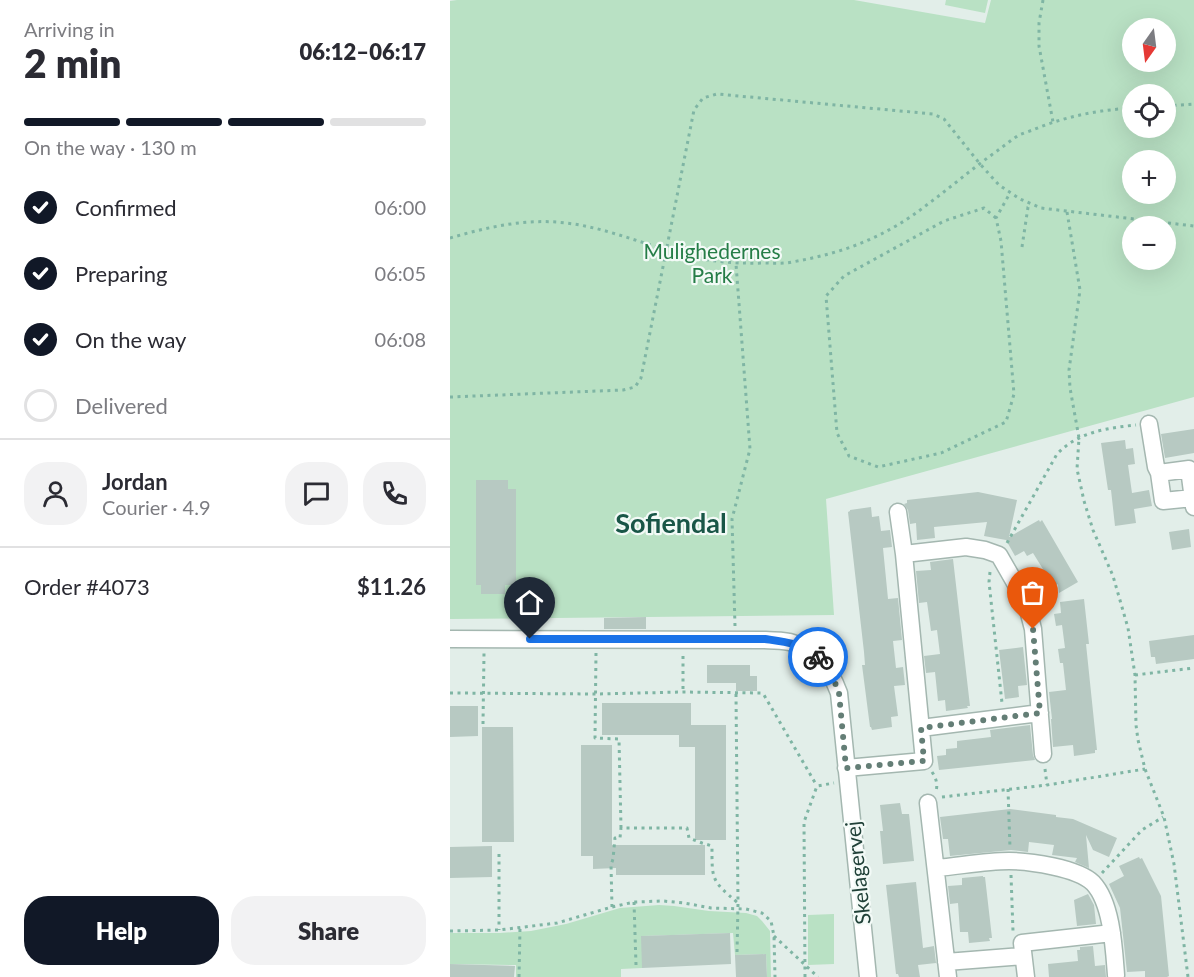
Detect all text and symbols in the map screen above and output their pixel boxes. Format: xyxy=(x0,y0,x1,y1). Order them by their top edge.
text: Arriving in xyxy=(24,17,115,41)
north arrow xyxy=(1122,18,1176,72)
map controls xyxy=(1122,18,1176,270)
text: 06:12–06:17 xyxy=(300,38,426,65)
text: 2 min xyxy=(24,40,121,86)
button: locate xyxy=(1122,84,1176,138)
text: On the way · 130 m xyxy=(24,135,197,159)
button: + xyxy=(1122,150,1176,204)
icon: check xyxy=(24,191,57,224)
text: Confirmed xyxy=(75,194,177,221)
text: 06:00 xyxy=(375,195,426,219)
button: − xyxy=(1122,216,1176,270)
park label: Mulighedernes Park xyxy=(643,238,781,287)
icon: check xyxy=(24,257,57,290)
text: Preparing xyxy=(75,260,167,287)
text: 06:05 xyxy=(375,261,426,285)
icon: check xyxy=(24,323,57,356)
text: On the way xyxy=(75,326,186,353)
text: 06:08 xyxy=(375,327,426,351)
text: Delivered xyxy=(75,392,168,419)
button: person xyxy=(24,462,87,525)
button: chat xyxy=(285,462,348,525)
button: phone xyxy=(363,462,426,525)
text: Jordan xyxy=(102,468,168,495)
text: Courier · 4.9 xyxy=(102,495,211,519)
district label: Sofiendal xyxy=(615,506,727,539)
pin xyxy=(1007,567,1058,629)
text: Order #4073 xyxy=(24,573,150,600)
text: $11.26 xyxy=(357,573,426,600)
icon: bag xyxy=(1016,576,1049,609)
pin xyxy=(504,577,555,639)
icon: home xyxy=(513,586,546,619)
courier xyxy=(788,627,848,687)
icon: bike xyxy=(802,641,835,674)
street label: Skelagervej xyxy=(839,820,875,926)
button: Help xyxy=(24,896,219,965)
button: Share xyxy=(231,896,426,965)

